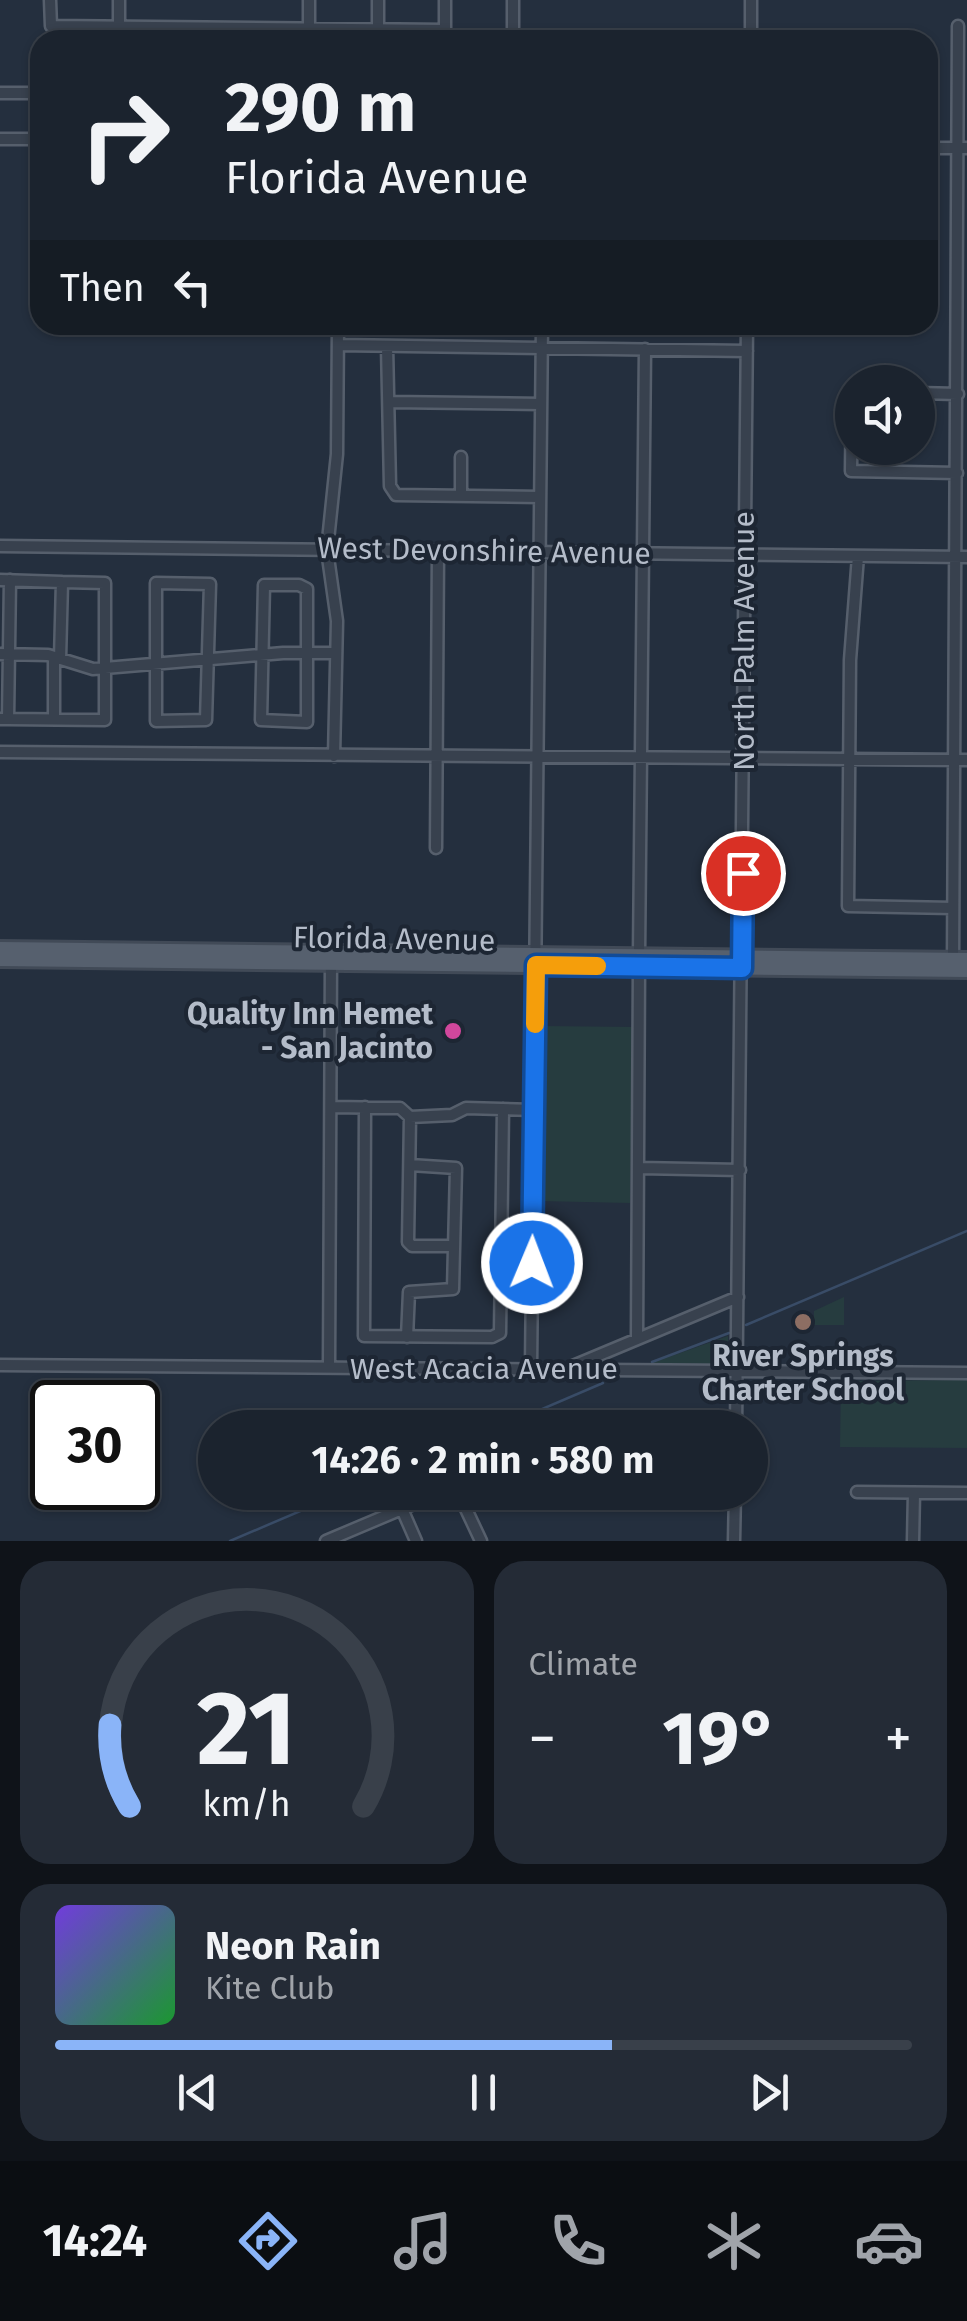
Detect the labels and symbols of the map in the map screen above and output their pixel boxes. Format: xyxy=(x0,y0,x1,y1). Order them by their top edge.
street label: North Palm Avenue xyxy=(726,511,762,771)
street label: West Devonshire Avenue xyxy=(317,530,651,572)
pin xyxy=(701,831,786,916)
street label: Florida Avenue xyxy=(292,919,496,959)
place label: Quality Inn Hemet - San Jacinto xyxy=(187,996,433,1066)
marker: Quality Inn Hemet - San Jacinto xyxy=(442,1020,464,1042)
position arrow xyxy=(480,1211,584,1315)
marker: River Springs Charter School xyxy=(792,1311,814,1333)
place label: River Springs Charter School xyxy=(702,1338,904,1408)
street label: West Acacia Avenue xyxy=(350,1351,618,1387)
speed limit sign: 30 xyxy=(30,1380,160,1510)

